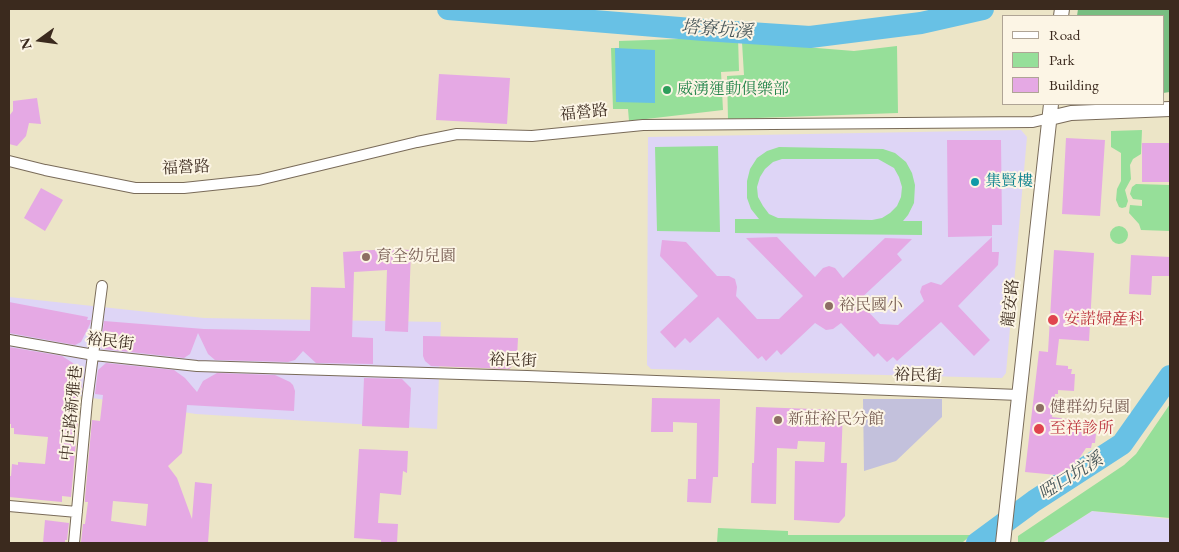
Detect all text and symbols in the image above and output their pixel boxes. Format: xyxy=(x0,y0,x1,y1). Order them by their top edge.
north arrow xyxy=(15,15,65,65)
legend xyxy=(1002,15,1164,105)
water label: 塔寮坑溪 xyxy=(680,17,754,43)
text: Road xyxy=(1049,25,1080,44)
text: N xyxy=(15,36,36,51)
text: Park xyxy=(1049,50,1075,69)
text: Building xyxy=(1049,75,1099,94)
place label: 威湧運動俱樂部 xyxy=(677,80,789,100)
marker: 威湧運動俱樂部 xyxy=(661,84,673,96)
street label: 福營路 xyxy=(559,101,609,125)
street label: 福營路 xyxy=(162,157,210,179)
place label: 集賢樓 xyxy=(985,172,1033,192)
marker: 集賢樓 xyxy=(969,176,981,188)
place label: 育全幼兒園 xyxy=(376,247,456,267)
marker: 育全幼兒園 xyxy=(360,251,372,263)
street label: 龍安路 xyxy=(999,278,1023,328)
place label: 裕民國小 xyxy=(839,296,903,316)
marker: 裕民國小 xyxy=(823,300,835,312)
place label: 安諾婦産科 xyxy=(1064,310,1144,330)
marker: 安諾婦産科 xyxy=(1046,313,1060,327)
street label: 裕民街 xyxy=(85,330,135,354)
street label: 裕民街 xyxy=(489,351,537,371)
street label: 中正路新雅巷 xyxy=(57,364,87,462)
street label: 裕民街 xyxy=(894,366,942,386)
place label: 健群幼兒園 xyxy=(1050,398,1130,418)
marker: 健群幼兒園 xyxy=(1034,402,1046,414)
place label: 新莊裕民分館 xyxy=(788,410,884,430)
marker: 新莊裕民分館 xyxy=(772,414,784,426)
place label: 至祥診所 xyxy=(1050,419,1114,439)
marker: 至祥診所 xyxy=(1032,422,1046,436)
water label: 啞口坑溪 xyxy=(1035,449,1107,505)

